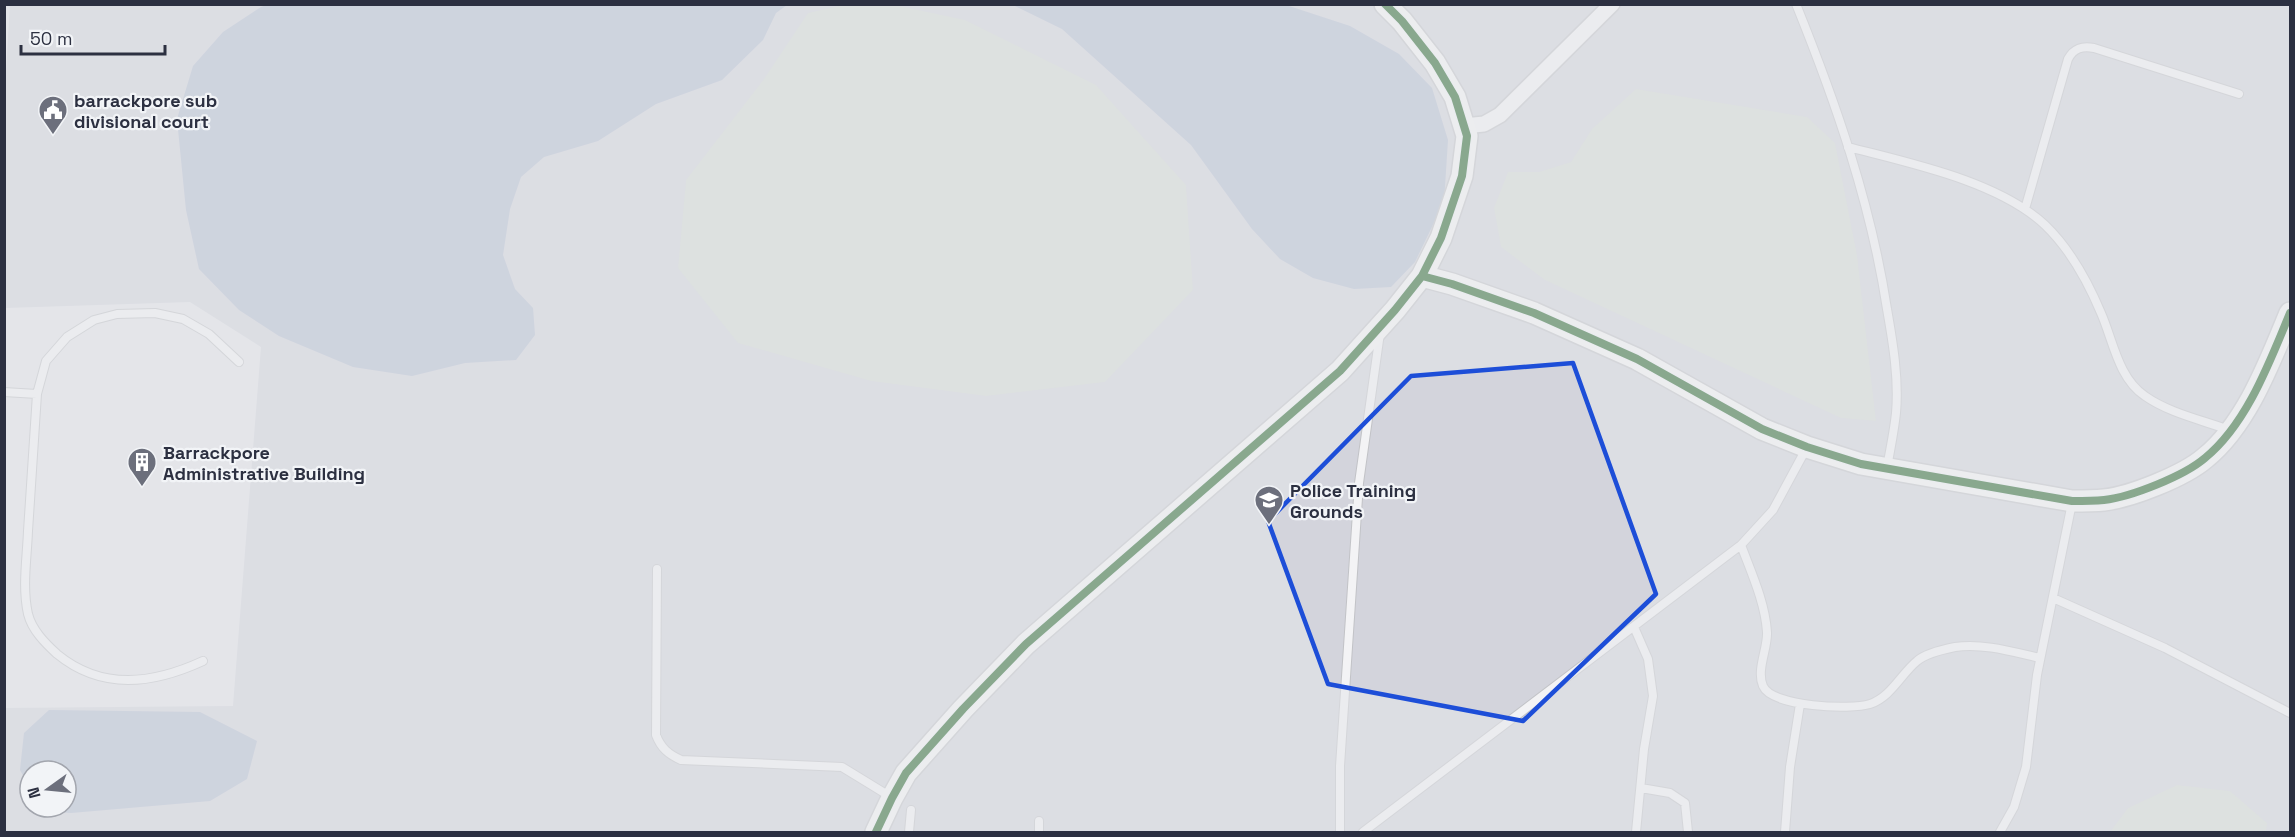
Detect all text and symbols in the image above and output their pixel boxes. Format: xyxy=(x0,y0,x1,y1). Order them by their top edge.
scale bar xyxy=(21,18,165,56)
text: 50 m xyxy=(30,27,72,50)
place label: barrackpore sub divisional court xyxy=(74,89,217,133)
public building icon: barrackpore sub divisional court xyxy=(37,94,69,136)
place label: Barrackpore Administrative Building xyxy=(163,441,365,485)
building icon: Barrackpore Administrative Building xyxy=(126,446,158,488)
place label: Police Training Grounds xyxy=(1290,479,1416,523)
school or university icon: Police Training Grounds xyxy=(1253,484,1285,526)
north arrow xyxy=(18,759,78,819)
text: N xyxy=(22,785,46,801)

